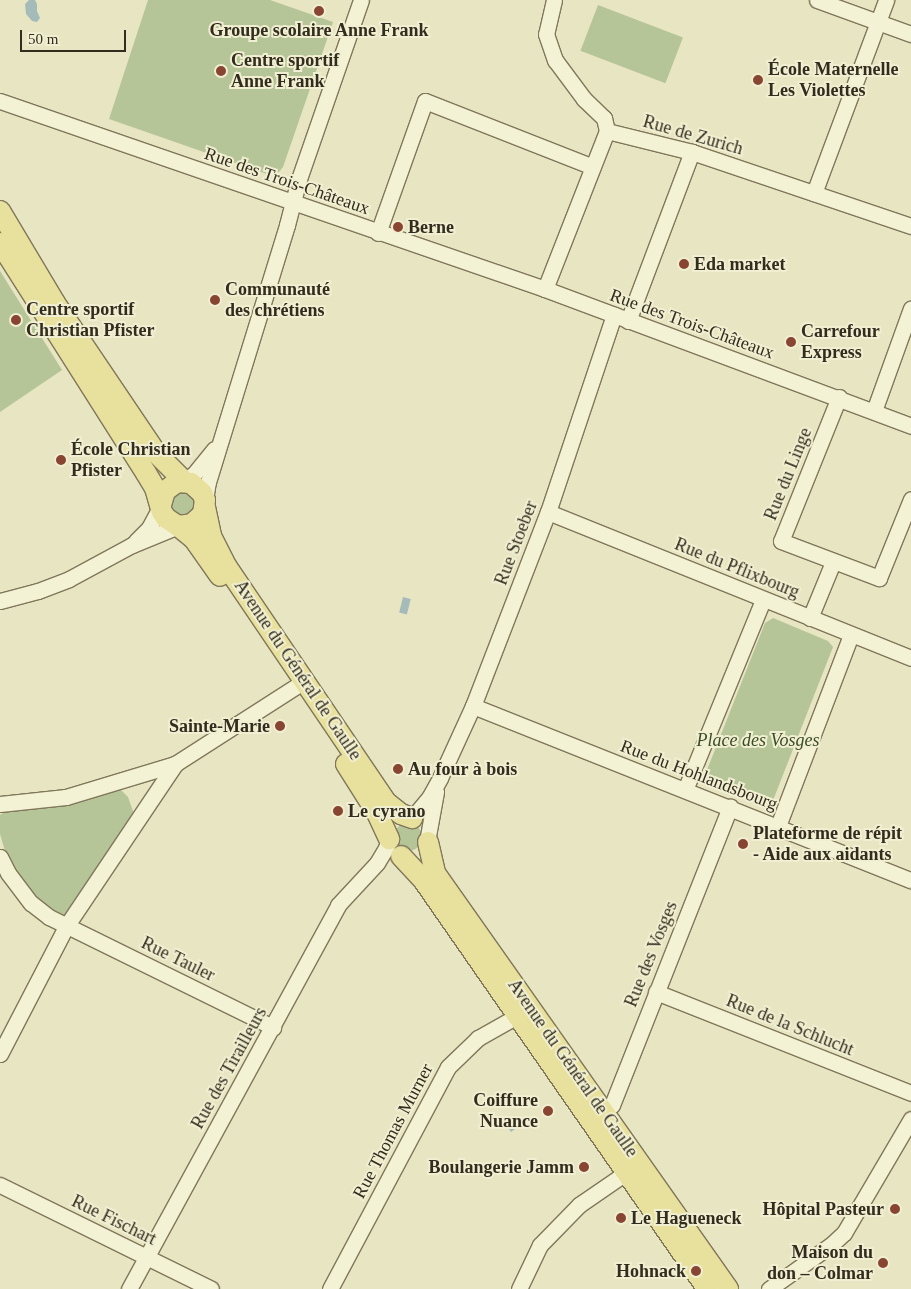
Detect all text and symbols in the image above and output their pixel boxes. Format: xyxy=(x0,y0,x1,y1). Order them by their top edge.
marker: Groupe scolaire Anne Frank xyxy=(313,5,325,17)
place label: Groupe scolaire Anne Frank xyxy=(209,19,429,41)
scale bar xyxy=(22,20,129,52)
text: 50 m xyxy=(28,31,58,47)
place label: Centre sportif Anne Frank xyxy=(231,50,339,92)
place label: École Maternelle Les Violettes xyxy=(768,59,898,102)
marker: Centre sportif Anne Frank xyxy=(215,65,227,77)
marker: École Maternelle Les Violettes xyxy=(752,74,764,86)
street label: Rue de Zurich xyxy=(641,110,745,160)
street label: Rue des Trois-Châteaux xyxy=(202,143,372,219)
place label: Berne xyxy=(408,216,454,238)
marker: Berne xyxy=(392,221,404,233)
place label: Eda market xyxy=(694,253,785,275)
marker: Eda market xyxy=(678,258,690,270)
place label: Communauté des chrétiens xyxy=(225,279,330,322)
street label: Rue des Trois-Châteaux xyxy=(607,284,777,364)
marker: Communauté des chrétiens xyxy=(209,294,221,306)
place label: Centre sportif Christian Pfister xyxy=(26,299,154,342)
marker: Centre sportif Christian Pfister xyxy=(10,314,22,326)
place label: Carrefour Express xyxy=(801,321,880,364)
marker: Carrefour Express xyxy=(785,336,797,348)
street label: Rue du Linge xyxy=(760,425,816,523)
place label: École Christian Pfister xyxy=(71,439,190,482)
marker: École Christian Pfister xyxy=(55,454,67,466)
street label: Rue Stoeber xyxy=(490,498,542,588)
street label: Rue du Pflixbourg xyxy=(671,533,803,603)
street label: Avenue du Général de Gaulle xyxy=(230,576,366,764)
place label: Sainte-Marie xyxy=(169,715,270,737)
marker: Sainte-Marie xyxy=(274,720,286,732)
park label: Place des Vosges xyxy=(697,729,819,751)
street label: Rue du Hohlandsbourg xyxy=(617,735,781,815)
place label: Au four à bois xyxy=(408,758,518,780)
marker: Au four à bois xyxy=(392,763,404,775)
place label: Le cyrano xyxy=(348,800,425,822)
marker: Le cyrano xyxy=(332,805,344,817)
place label: Plateforme de répit - Aide aux aidants xyxy=(753,823,902,866)
marker: Plateforme de répit - Aide aux aidants xyxy=(737,838,749,850)
street label: Rue des Vosges xyxy=(620,898,682,1010)
street label: Rue Tauler xyxy=(138,932,218,986)
street label: Avenue du Général de Gaulle xyxy=(503,975,643,1161)
street label: Rue de la Schlucht xyxy=(723,990,857,1060)
street label: Rue des Tirailleurs xyxy=(187,1003,271,1133)
street label: Rue Thomas Murner xyxy=(348,1060,438,1202)
place label: Coiffure Nuance xyxy=(473,1090,538,1132)
marker: Coiffure Nuance xyxy=(542,1105,554,1117)
place label: Boulangerie Jamm xyxy=(429,1156,574,1178)
marker: Boulangerie Jamm xyxy=(578,1161,590,1173)
street label: Rue Fischart xyxy=(68,1190,160,1250)
place label: Hôpital Pasteur xyxy=(763,1198,884,1220)
marker: Hôpital Pasteur xyxy=(888,1202,902,1216)
place label: Le Hagueneck xyxy=(631,1207,741,1229)
marker: Le Hagueneck xyxy=(615,1212,627,1224)
place label: Maison du don – Colmar xyxy=(767,1242,873,1284)
marker: Maison du don – Colmar xyxy=(877,1257,889,1269)
place label: Hohnack xyxy=(616,1260,686,1282)
marker: Hohnack xyxy=(690,1265,702,1277)

